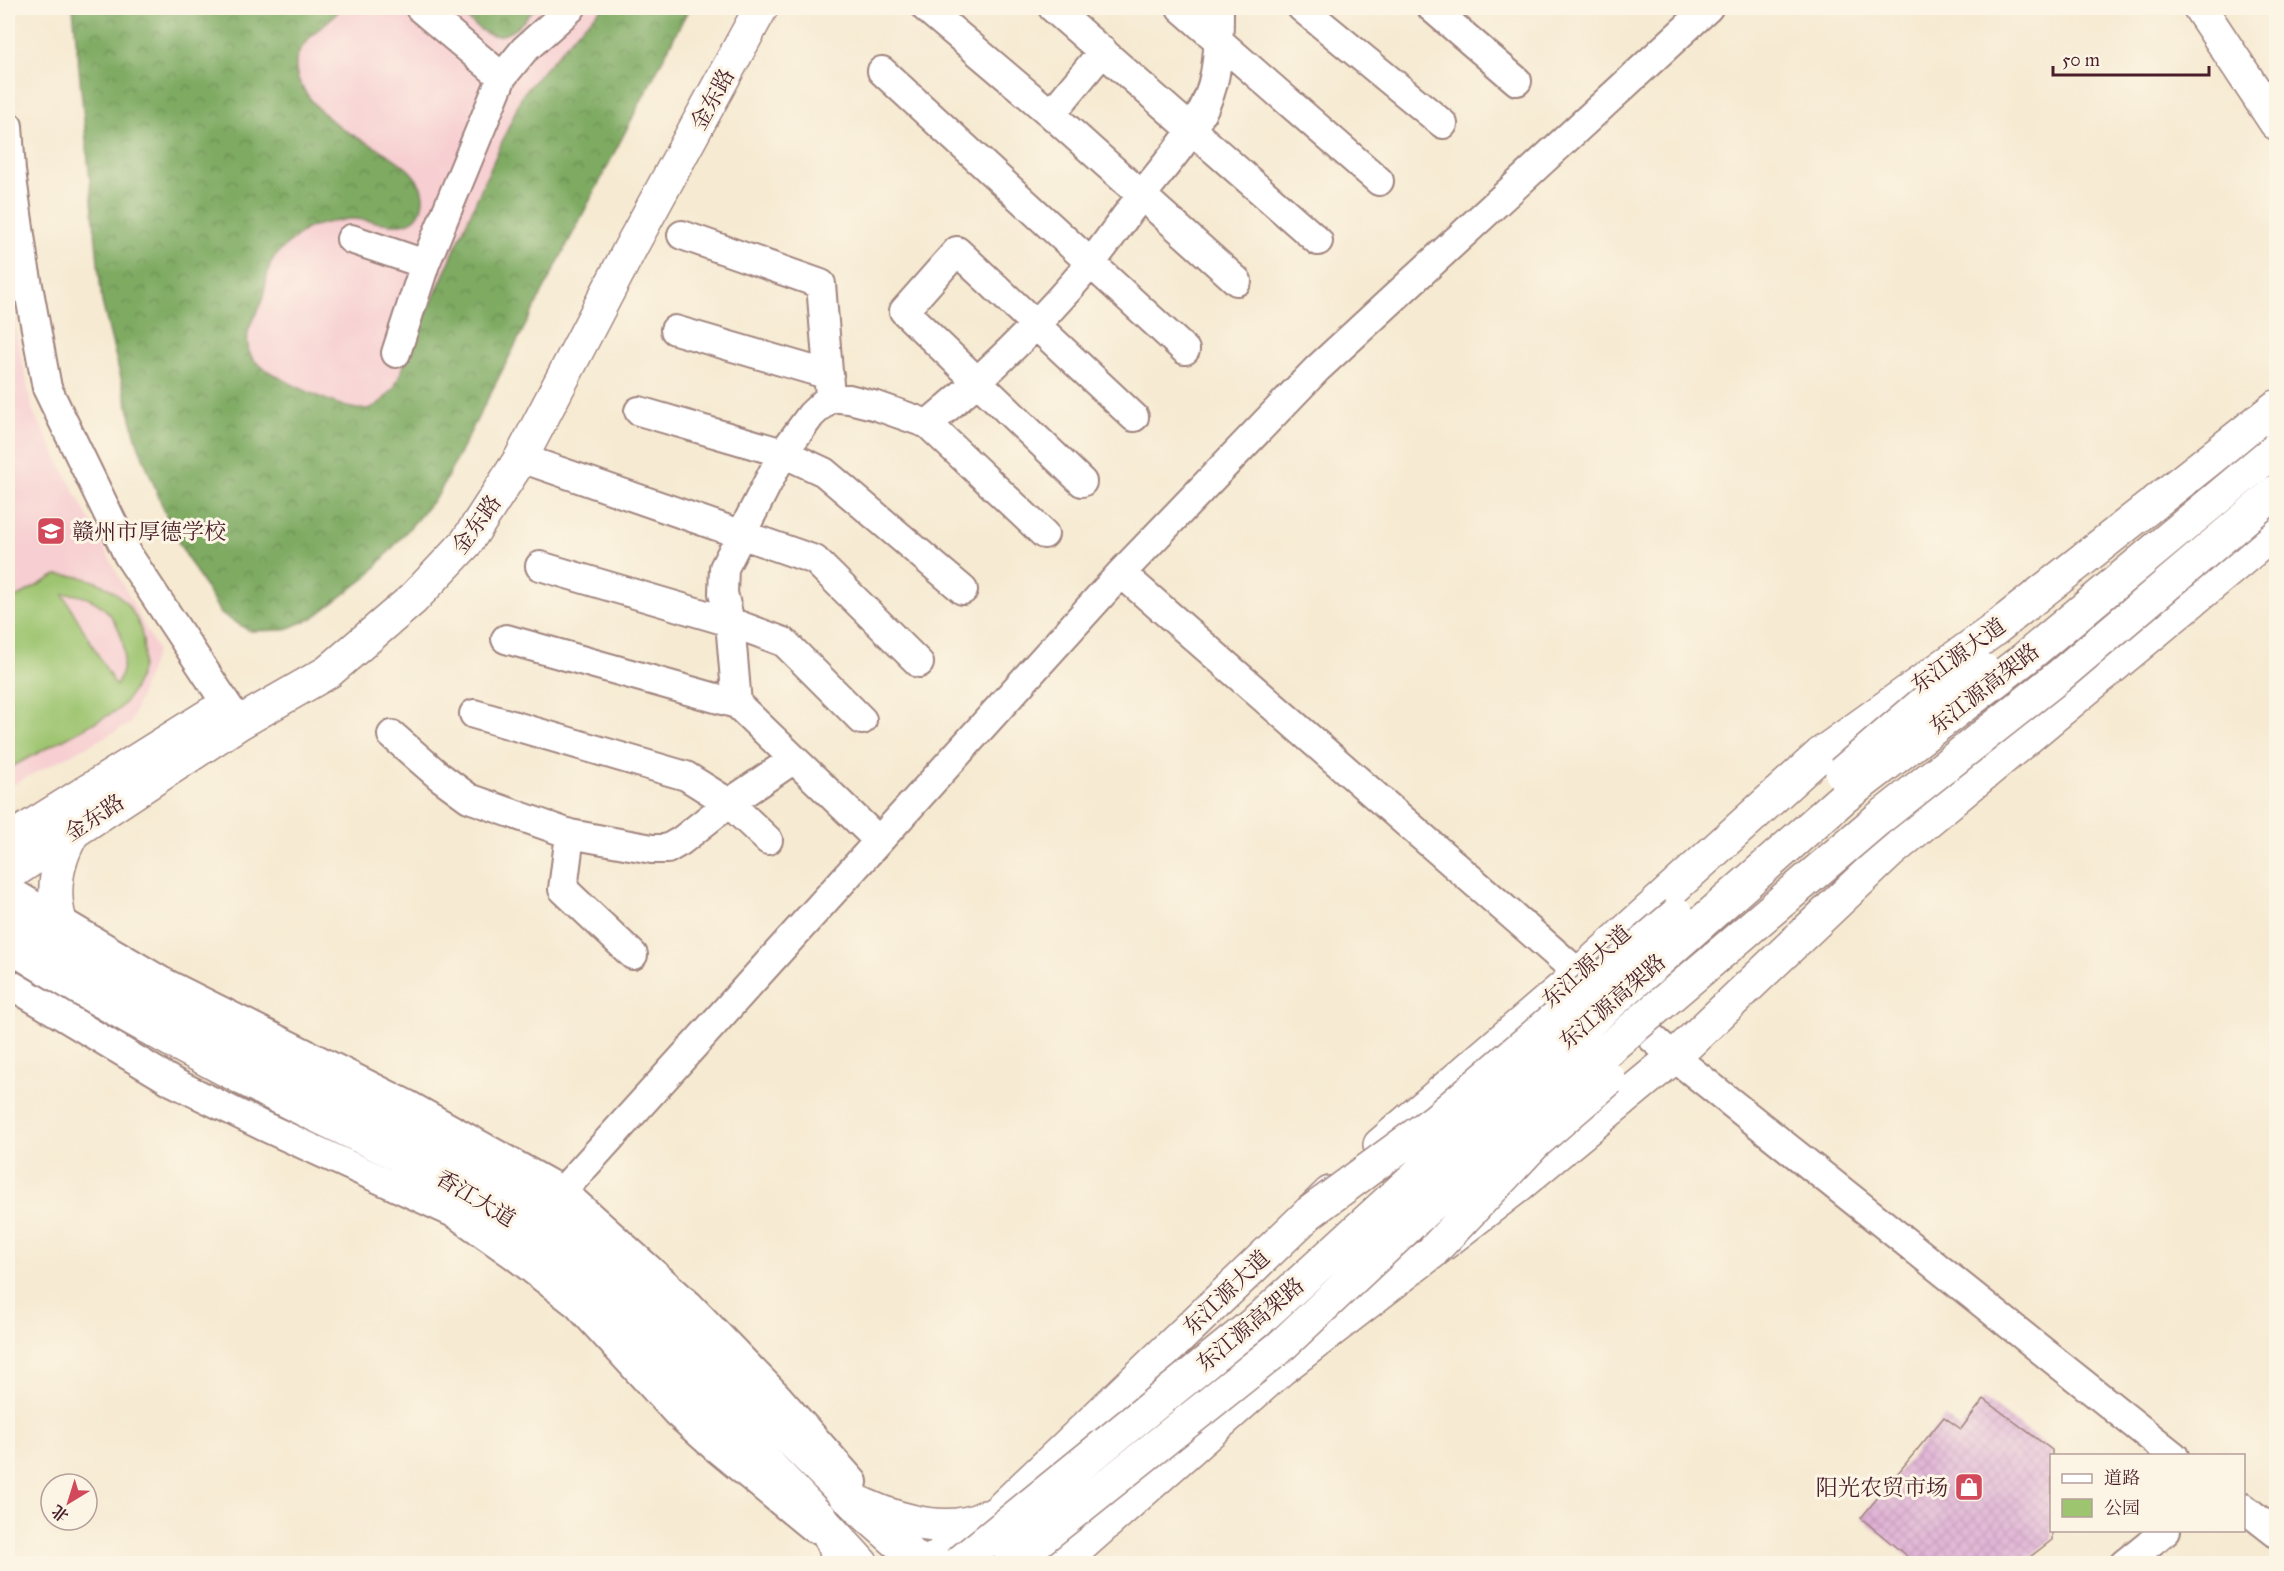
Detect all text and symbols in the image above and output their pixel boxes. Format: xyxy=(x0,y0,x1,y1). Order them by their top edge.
scale bar xyxy=(2053,39,2209,77)
text: 50 m xyxy=(2062,49,2100,71)
street label: 金东路 xyxy=(685,64,740,135)
street label: 金东路 xyxy=(446,490,507,559)
school or university icon: 赣州市厚德学校 xyxy=(35,515,67,547)
place label: 赣州市厚德学校 xyxy=(72,518,226,545)
street label: 东江源大道 xyxy=(1906,612,2011,699)
street label: 东江源高架路 xyxy=(1924,637,2045,740)
street label: 金东路 xyxy=(59,788,129,847)
street label: 东江源大道 xyxy=(1536,920,1636,1013)
street label: 东江源高架路 xyxy=(1554,948,1671,1055)
street label: 香江大道 xyxy=(431,1164,520,1233)
street label: 东江源大道 xyxy=(1177,1244,1275,1340)
street label: 东江源高架路 xyxy=(1191,1272,1310,1377)
legend xyxy=(2050,1454,2245,1532)
text: 道路 xyxy=(2104,1467,2140,1489)
shop icon: 阳光农贸市场 xyxy=(1953,1471,1985,1503)
north arrow xyxy=(39,1472,99,1532)
place label: 阳光农贸市场 xyxy=(1816,1474,1948,1501)
text: 公园 xyxy=(2104,1497,2140,1519)
text: 北 xyxy=(48,1501,72,1526)

